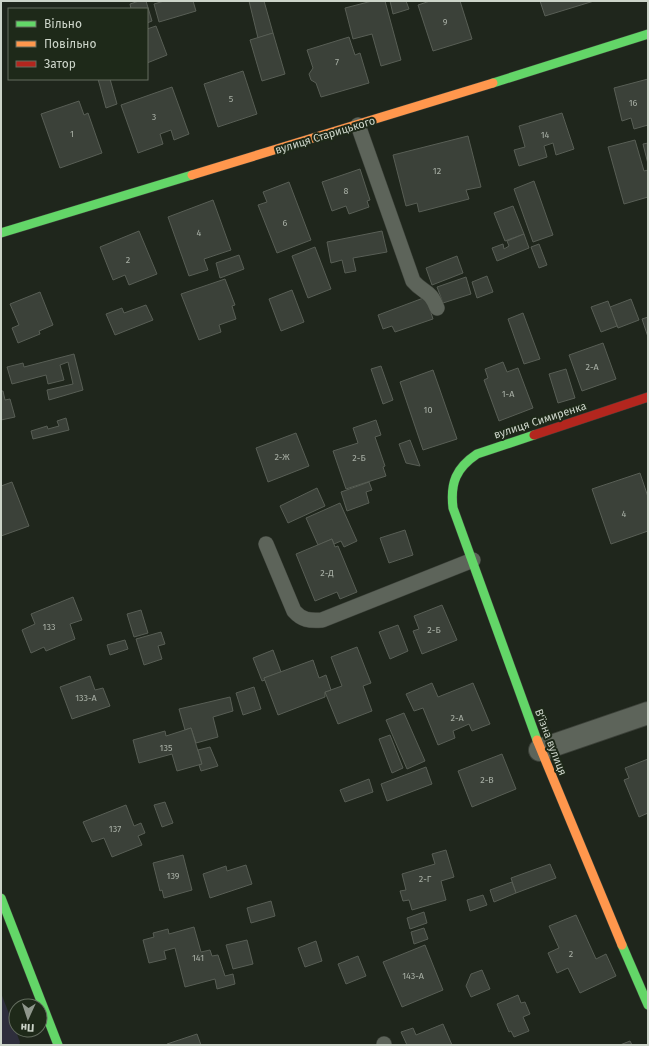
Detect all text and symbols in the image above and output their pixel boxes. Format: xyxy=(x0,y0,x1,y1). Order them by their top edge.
legend xyxy=(8,8,148,80)
text: Вільно xyxy=(44,17,82,31)
house number: 9 xyxy=(443,17,448,27)
text: Повільно xyxy=(44,37,97,51)
text: Затор xyxy=(44,57,76,71)
house number: 7 xyxy=(335,57,339,67)
house number: 5 xyxy=(229,94,234,104)
house number: 16 xyxy=(629,98,638,108)
house number: 3 xyxy=(152,112,156,122)
street label: вулиця Старицького xyxy=(274,114,377,157)
house number: 1 xyxy=(70,129,74,139)
house number: 14 xyxy=(541,130,550,140)
house number: 12 xyxy=(433,166,441,176)
house number: 8 xyxy=(344,186,349,196)
house number: 6 xyxy=(283,218,288,228)
house number: 4 xyxy=(197,228,202,238)
house number: 2 xyxy=(126,255,130,265)
house number: 2-А xyxy=(585,362,599,372)
house number: 1-А xyxy=(502,389,515,399)
street label: вулиця Симиренка xyxy=(492,399,588,442)
house number: 10 xyxy=(424,405,432,415)
house number: 2-Ж xyxy=(274,452,290,462)
house number: 2-Б xyxy=(352,453,366,463)
house number: 4 xyxy=(622,509,627,519)
house number: 2-Д xyxy=(320,568,334,578)
house number: 133 xyxy=(43,622,55,632)
house number: 2-Б xyxy=(427,625,441,635)
house number: 133-А xyxy=(75,693,98,703)
street label: В'їзна вулиця xyxy=(532,707,569,777)
house number: 2-А xyxy=(450,713,464,723)
house number: 135 xyxy=(160,743,173,753)
house number: 2-В xyxy=(480,775,494,785)
house number: 137 xyxy=(109,824,121,834)
house number: 139 xyxy=(166,871,180,881)
house number: 2-Г xyxy=(419,874,432,884)
house number: 2 xyxy=(569,949,573,959)
house number: 141 xyxy=(192,953,204,963)
house number: 143-А xyxy=(402,971,425,981)
north arrow xyxy=(8,998,48,1038)
text: Пн xyxy=(20,1021,35,1034)

